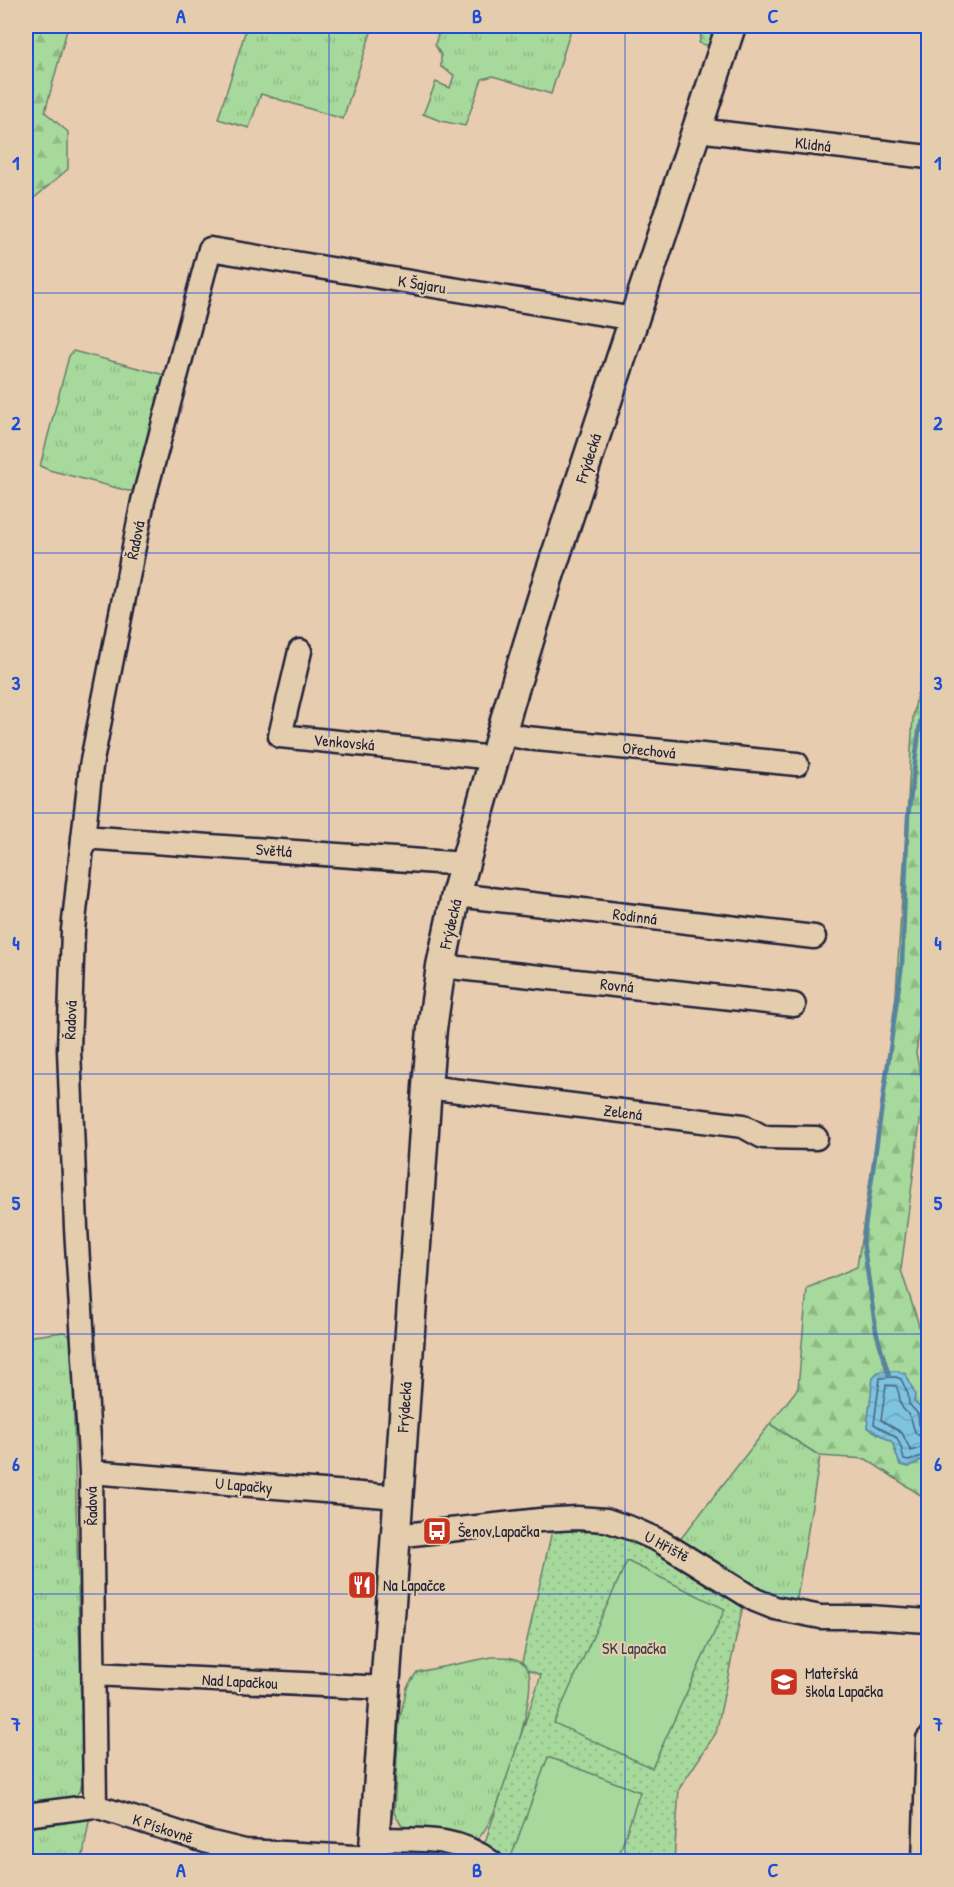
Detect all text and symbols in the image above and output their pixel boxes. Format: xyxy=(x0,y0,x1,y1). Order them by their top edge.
text: A xyxy=(176,2,186,29)
text: B xyxy=(472,2,482,29)
text: C xyxy=(768,2,779,29)
street label: Klidná xyxy=(794,131,832,157)
text: 1 xyxy=(12,149,20,176)
text: 1 xyxy=(934,149,942,176)
street label: K Šajaru xyxy=(396,269,448,299)
text: 2 xyxy=(11,409,21,436)
text: 2 xyxy=(933,409,943,436)
street label: Frýdecká xyxy=(569,431,606,486)
street label: Řadová xyxy=(120,519,150,561)
text: 3 xyxy=(12,669,21,696)
text: 3 xyxy=(934,669,943,696)
street label: Venkovská xyxy=(313,728,375,756)
street label: Ořechová xyxy=(621,736,677,764)
street label: Světlá xyxy=(255,838,293,862)
street label: Frýdecká xyxy=(433,897,466,952)
street label: Rodinná xyxy=(612,902,658,930)
text: 4 xyxy=(12,929,20,956)
text: 4 xyxy=(934,929,942,956)
street label: Rovná xyxy=(599,972,635,998)
street label: Řadová xyxy=(58,1000,82,1040)
street label: Zelená xyxy=(602,1099,644,1125)
text: 5 xyxy=(12,1189,21,1216)
text: 5 xyxy=(934,1189,943,1216)
street label: Frýdecká xyxy=(391,1381,417,1434)
text: 6 xyxy=(12,1450,20,1477)
text: 6 xyxy=(934,1450,942,1477)
street label: U Lapačky xyxy=(214,1472,274,1498)
street label: Řadová xyxy=(80,1486,102,1526)
bus stop icon: Šenov,Lapačka xyxy=(421,1515,453,1547)
place label: Šenov,Lapačka xyxy=(458,1520,540,1542)
street label: U Hřiště xyxy=(641,1525,694,1567)
restaurant icon: Na Lapačce xyxy=(346,1569,378,1601)
place label: Na Lapačce xyxy=(383,1574,446,1596)
park label: SK Lapačka xyxy=(602,1637,666,1659)
place label: Mateřská škola Lapačka xyxy=(805,1662,883,1702)
school or university icon: Mateřská škola Lapačka xyxy=(768,1666,800,1698)
street label: Nad Lapačkou xyxy=(202,1668,279,1694)
text: 7 xyxy=(10,1710,21,1737)
text: 7 xyxy=(932,1710,943,1737)
street label: K Pískovně xyxy=(130,1808,197,1848)
text: A xyxy=(176,1856,186,1883)
text: B xyxy=(472,1856,482,1883)
text: C xyxy=(768,1856,779,1883)

